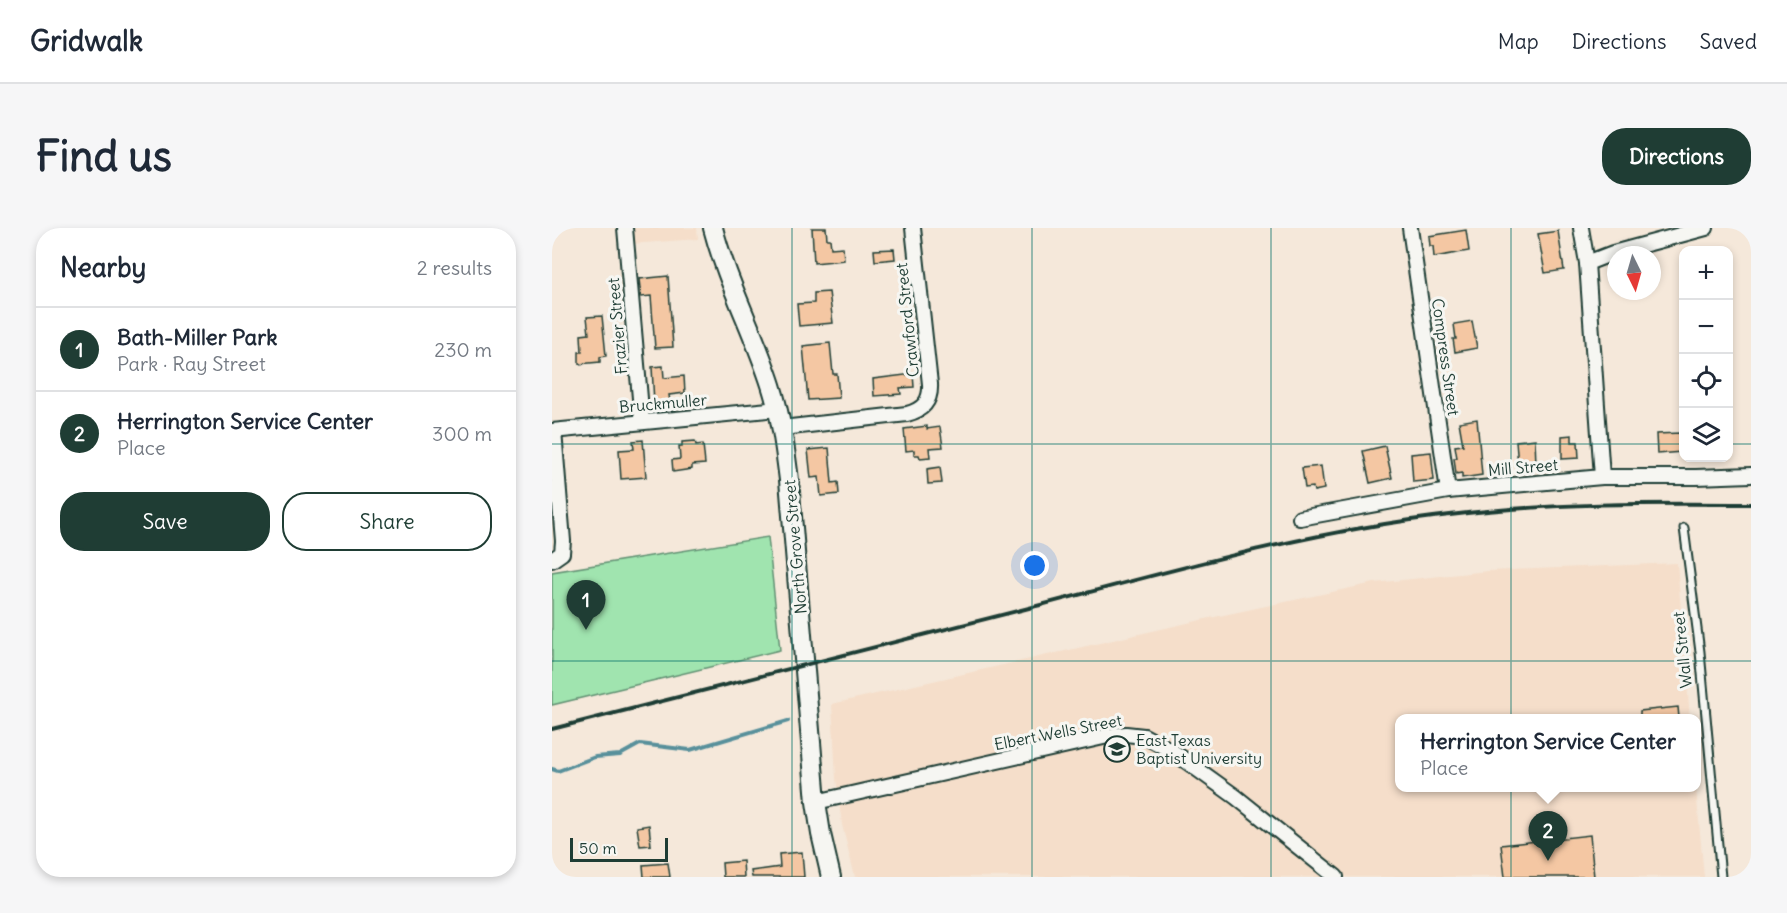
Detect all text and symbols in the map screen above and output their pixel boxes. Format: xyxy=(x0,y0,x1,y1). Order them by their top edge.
text: Gridwalk xyxy=(30,23,143,59)
text: Map xyxy=(1498,28,1539,55)
text: Directions xyxy=(1572,28,1666,55)
text: Saved xyxy=(1699,28,1757,55)
button: Directions xyxy=(1602,128,1751,185)
text: Find us xyxy=(36,130,172,182)
north arrow xyxy=(1607,246,1661,300)
map controls xyxy=(1679,246,1733,462)
button: + xyxy=(1679,246,1733,300)
text: Nearby xyxy=(60,251,146,284)
text: 2 results xyxy=(417,255,492,280)
street label: Crawford Street xyxy=(891,261,923,378)
street label: Frazier Street xyxy=(603,276,631,375)
street label: Compress Street xyxy=(1428,297,1464,418)
button: − xyxy=(1679,300,1733,354)
text: Bath-Miller Park xyxy=(117,323,277,351)
text: 1 xyxy=(76,337,83,362)
text: 230 m xyxy=(434,337,492,362)
text: Park · Ray Street xyxy=(117,351,266,376)
button: locate xyxy=(1679,354,1733,408)
street label: Bruckmuller xyxy=(618,389,708,417)
text: Herrington Service Center xyxy=(117,407,373,435)
button: layers xyxy=(1679,408,1733,462)
text: 2 xyxy=(74,421,85,446)
text: 300 m xyxy=(432,421,492,446)
text: Place xyxy=(117,435,165,460)
street label: Mill Street xyxy=(1487,454,1559,480)
street label: North Grove Street xyxy=(779,478,811,615)
button: Save xyxy=(60,492,270,551)
button: Share xyxy=(282,492,492,551)
your location xyxy=(1020,551,1049,580)
pin: 1 xyxy=(567,580,606,630)
street label: Wall Street xyxy=(1668,610,1696,689)
street label: Elbert Wells Street xyxy=(992,710,1124,754)
popup xyxy=(1395,714,1701,792)
text: Herrington Service Center xyxy=(1420,727,1676,755)
place label: East Texas Baptist University xyxy=(1136,730,1262,768)
school or university icon: East Texas Baptist University xyxy=(1102,734,1132,764)
text: Place xyxy=(1420,755,1468,780)
pin: 2 xyxy=(1528,812,1568,861)
scale bar xyxy=(570,835,668,862)
text: 50 m xyxy=(579,838,617,858)

